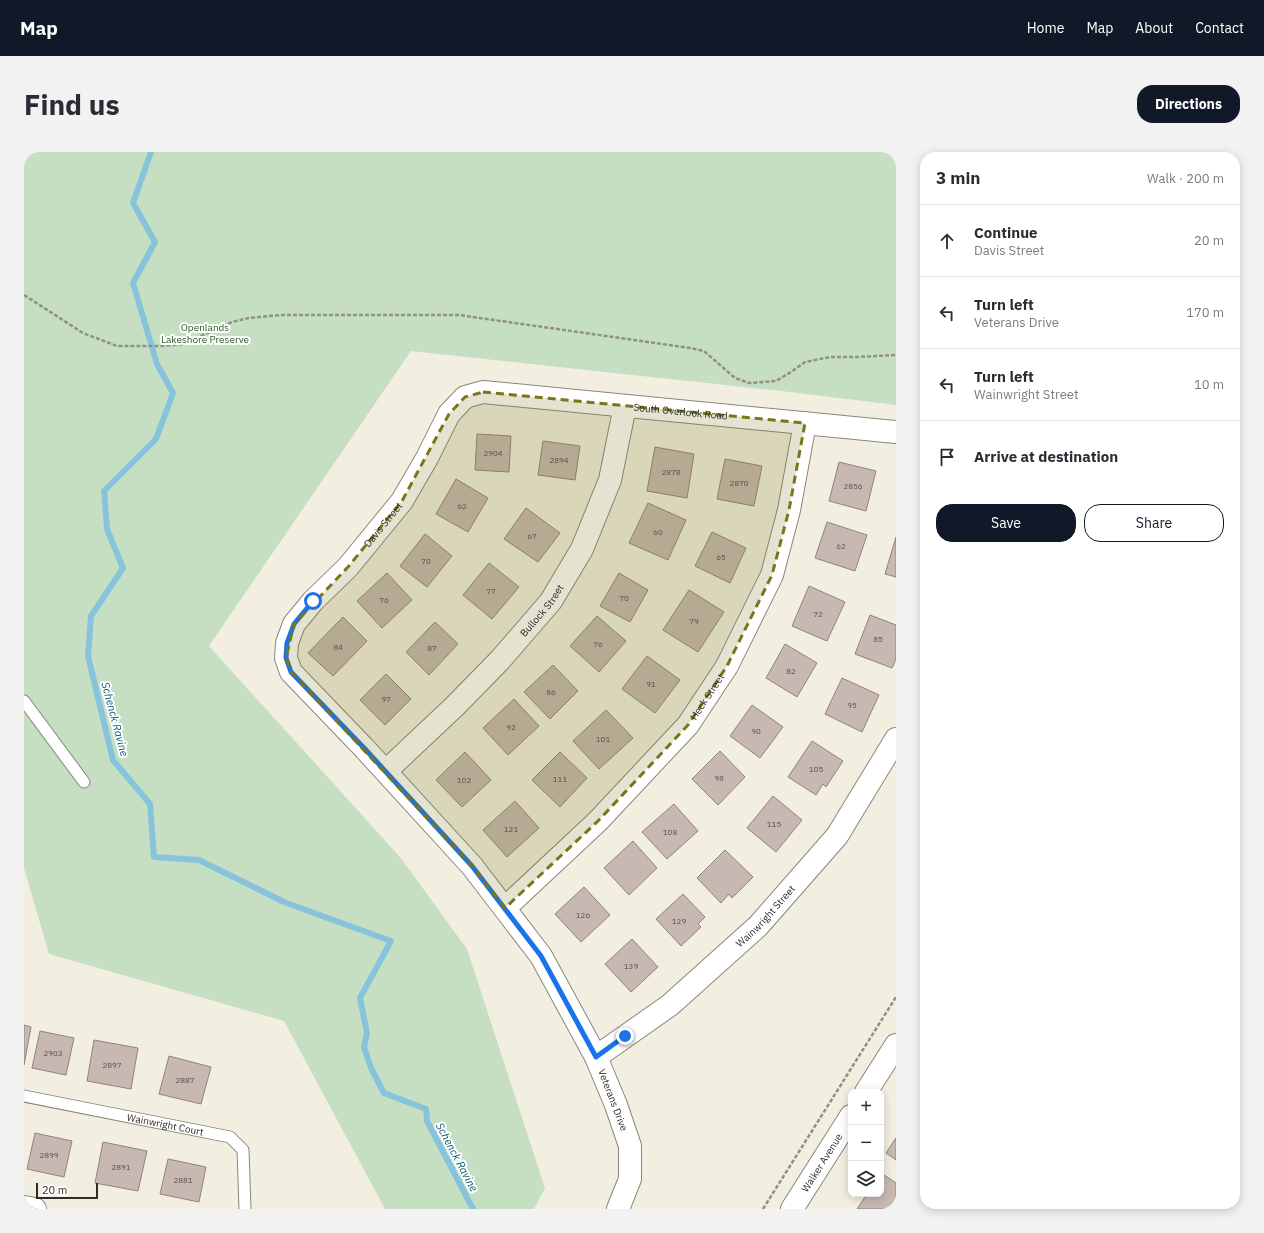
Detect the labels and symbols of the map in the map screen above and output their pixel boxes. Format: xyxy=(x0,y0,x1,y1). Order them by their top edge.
park label: Openlands Lakeshore Preserve xyxy=(161,321,250,346)
street label: South Overlook Road xyxy=(633,400,728,422)
house number: 2904 xyxy=(483,448,503,458)
house number: 2894 xyxy=(549,455,569,465)
house number: 2878 xyxy=(661,467,681,477)
house number: 2870 xyxy=(729,478,749,488)
house number: 2856 xyxy=(843,481,863,491)
street label: Davis Street xyxy=(361,499,405,550)
house number: 62 xyxy=(457,501,467,511)
house number: 60 xyxy=(653,527,663,537)
house number: 67 xyxy=(527,531,537,541)
house number: 62 xyxy=(836,541,846,551)
house number: 65 xyxy=(716,552,726,562)
house number: 70 xyxy=(421,556,431,566)
street label: Bullock Street xyxy=(517,581,566,639)
house number: 77 xyxy=(486,586,496,596)
route start xyxy=(304,592,322,610)
house number: 70 xyxy=(619,593,629,603)
house number: 76 xyxy=(379,595,389,605)
house number: 72 xyxy=(813,609,823,619)
house number: 79 xyxy=(689,616,699,626)
house number: 85 xyxy=(873,634,883,644)
house number: 76 xyxy=(593,639,603,649)
house number: 84 xyxy=(333,642,343,652)
house number: 87 xyxy=(427,643,437,653)
house number: 82 xyxy=(786,666,796,676)
street label: Heck Street xyxy=(687,671,727,722)
house number: 91 xyxy=(646,679,656,689)
water label: Schenck Ravine xyxy=(98,680,132,758)
house number: 86 xyxy=(546,687,556,697)
house number: 97 xyxy=(381,694,391,704)
house number: 95 xyxy=(847,700,857,710)
house number: 92 xyxy=(506,722,516,732)
house number: 90 xyxy=(751,726,761,736)
house number: 101 xyxy=(596,734,610,744)
house number: 105 xyxy=(809,764,823,774)
house number: 98 xyxy=(714,773,724,783)
house number: 111 xyxy=(553,774,567,784)
house number: 102 xyxy=(457,775,471,785)
house number: 115 xyxy=(767,819,781,829)
house number: 121 xyxy=(504,824,518,834)
house number: 108 xyxy=(663,827,677,837)
street label: Wainwright Street xyxy=(733,882,798,950)
house number: 126 xyxy=(576,910,590,920)
house number: 129 xyxy=(672,916,686,926)
house number: 139 xyxy=(624,961,638,971)
route end xyxy=(616,1027,634,1045)
house number: 2903 xyxy=(43,1048,63,1058)
house number: 2897 xyxy=(102,1060,122,1070)
street label: Veterans Drive xyxy=(595,1067,631,1133)
house number: 2887 xyxy=(175,1075,195,1085)
street label: Wainwright Court xyxy=(126,1110,205,1138)
water label: Schenck Ravine xyxy=(433,1120,481,1194)
street label: Walker Avenue xyxy=(798,1130,845,1194)
house number: 2899 xyxy=(39,1150,59,1160)
house number: 2891 xyxy=(111,1162,131,1172)
house number: 2881 xyxy=(173,1175,193,1185)
scale bar xyxy=(36,1181,98,1200)

